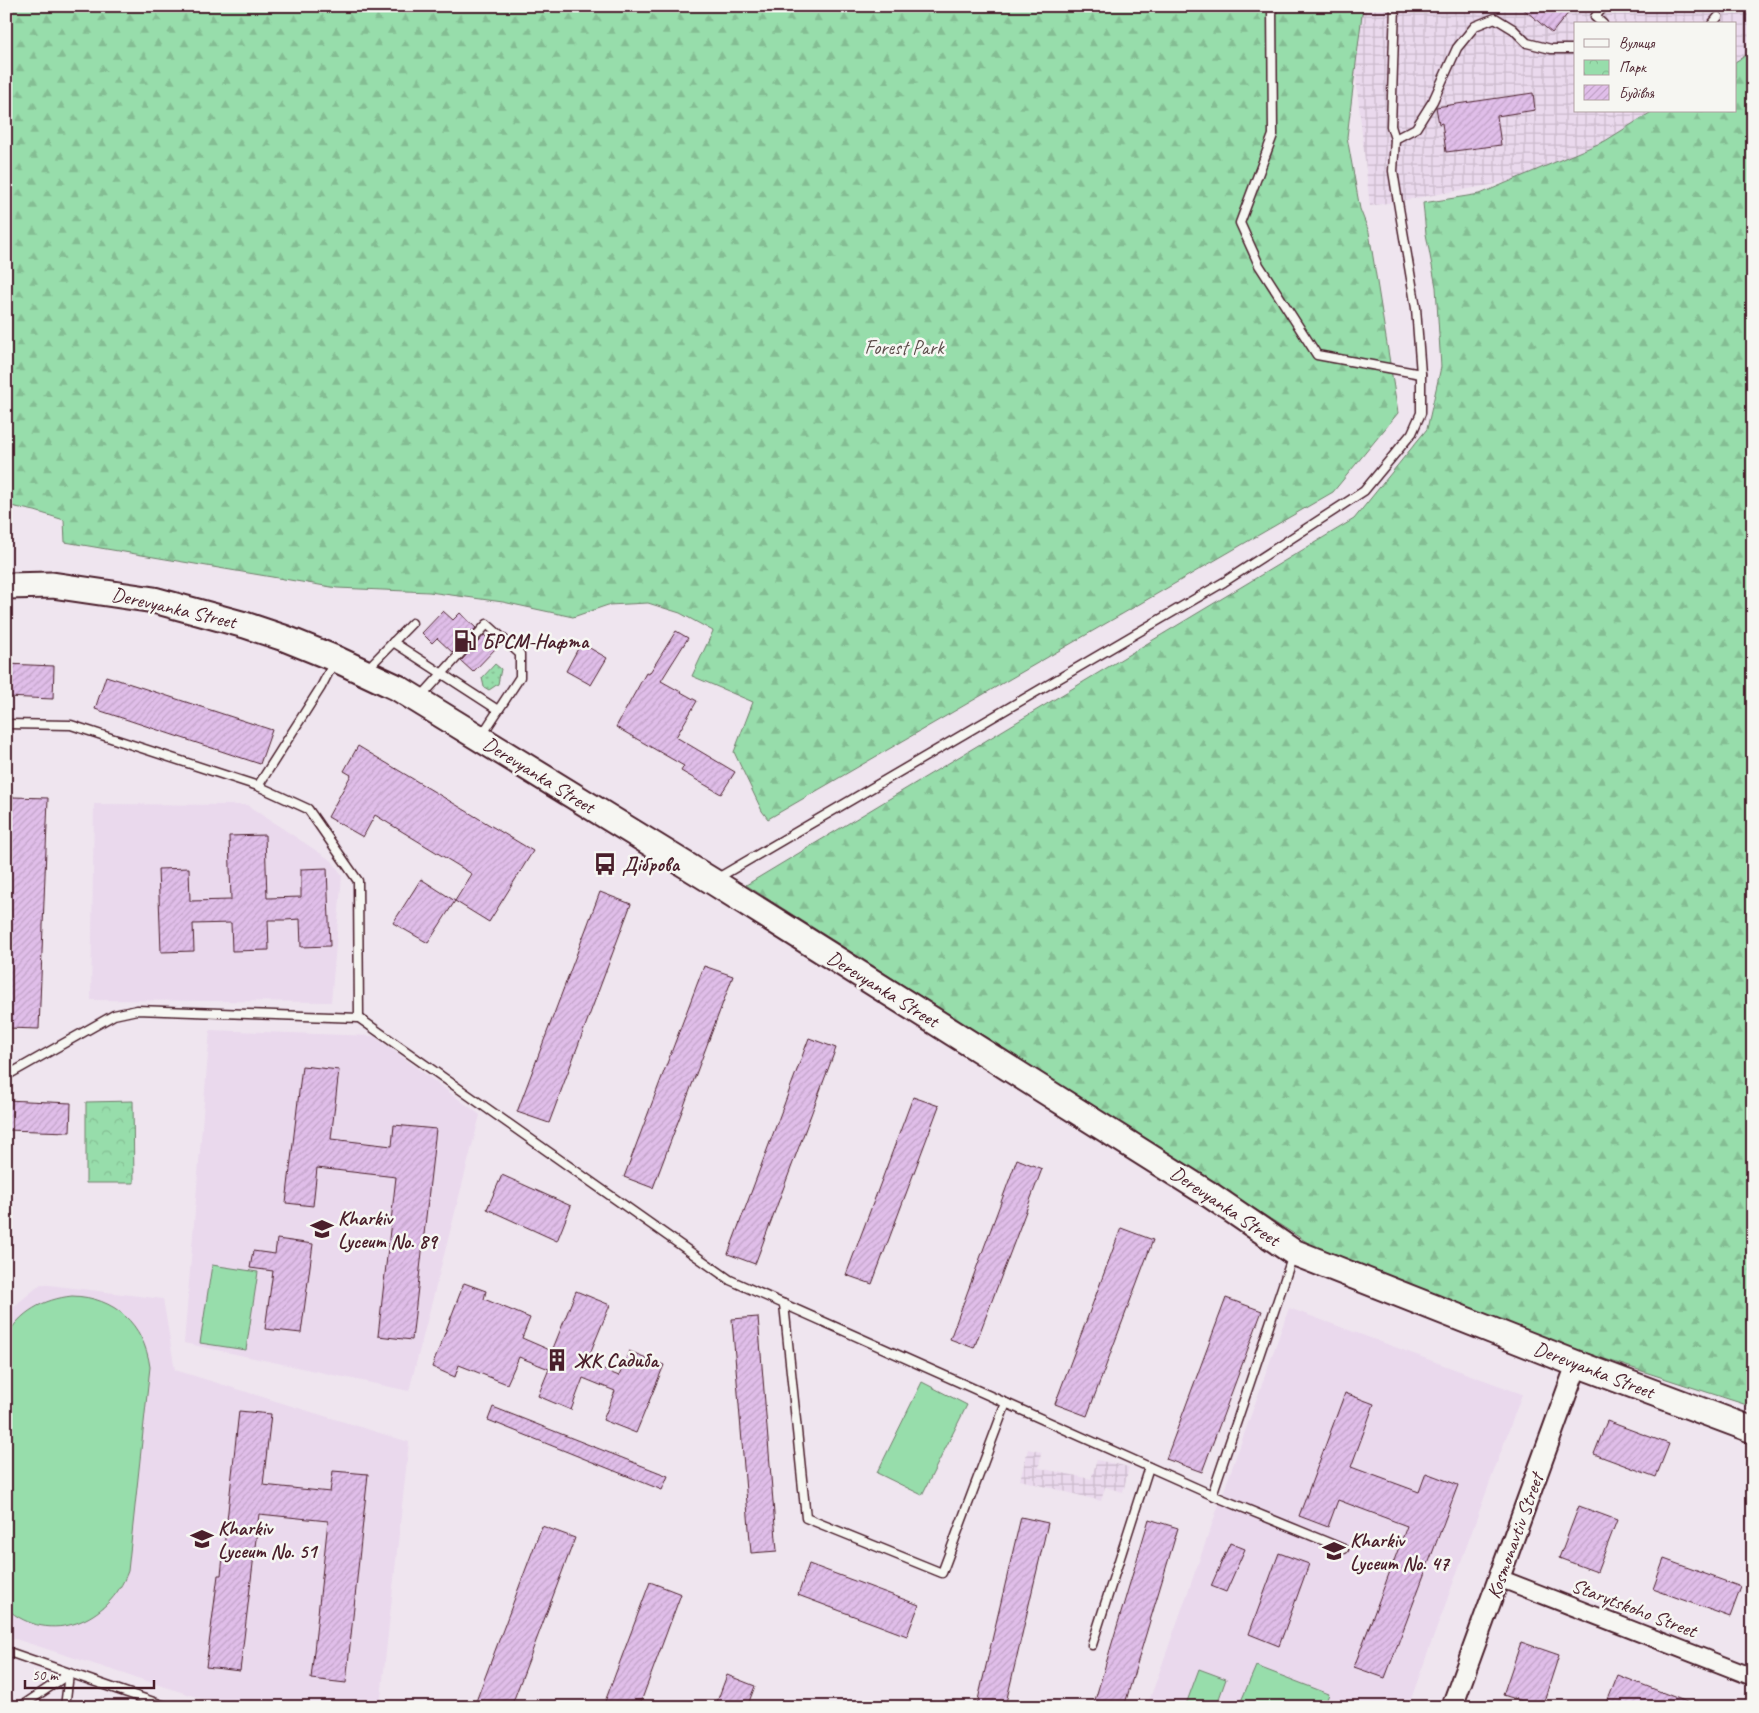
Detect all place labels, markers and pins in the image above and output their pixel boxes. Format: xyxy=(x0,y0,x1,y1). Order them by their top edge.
fuel station icon: БРСМ-Нафта xyxy=(452,628,478,654)
place label: БРСМ-Нафта xyxy=(482,629,590,654)
bus stop icon: Діброва xyxy=(592,851,618,877)
place label: Діброва xyxy=(622,852,681,877)
place label: Kharkiv Lyceum No. 89 xyxy=(338,1206,439,1254)
school or university icon: Kharkiv Lyceum No. 89 xyxy=(309,1216,335,1242)
building icon: ЖК Садиба xyxy=(544,1347,570,1373)
place label: ЖК Садиба xyxy=(574,1348,660,1373)
place label: Kharkiv Lyceum No. 51 xyxy=(218,1516,319,1564)
school or university icon: Kharkiv Lyceum No. 51 xyxy=(189,1526,215,1552)
place label: Kharkiv Lyceum No. 47 xyxy=(1350,1528,1451,1576)
school or university icon: Kharkiv Lyceum No. 47 xyxy=(1321,1538,1347,1564)

